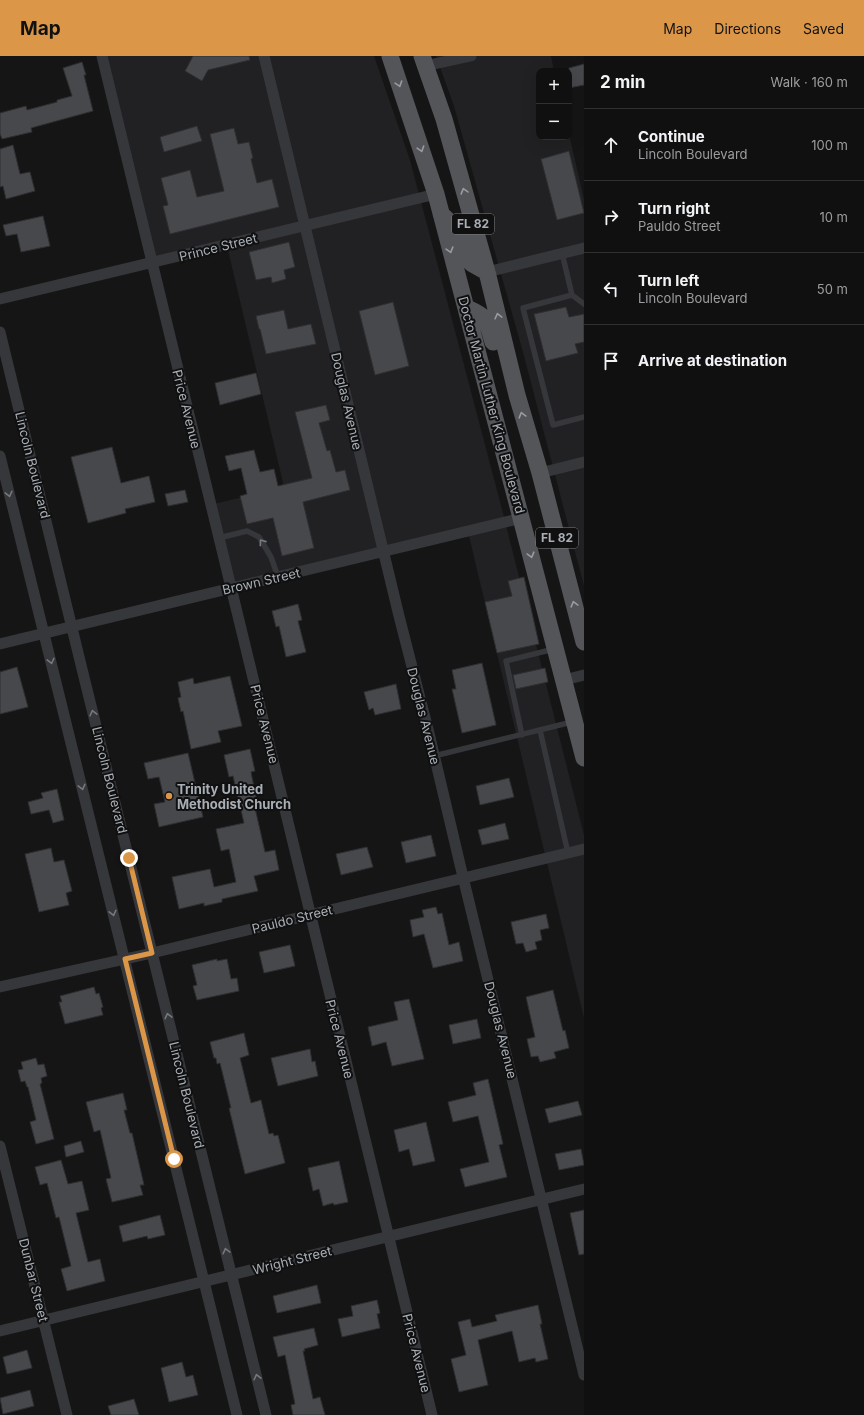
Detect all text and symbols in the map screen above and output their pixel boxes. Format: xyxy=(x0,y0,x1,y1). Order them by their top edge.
text: Map xyxy=(20,17,61,40)
text: Map xyxy=(663,20,692,37)
text: Directions xyxy=(714,20,781,37)
text: Saved xyxy=(803,20,844,37)
map controls xyxy=(536,68,572,140)
button: + xyxy=(536,68,572,104)
text: 2 min xyxy=(600,72,645,92)
text: Walk · 160 m xyxy=(771,74,848,90)
one-way arrow xyxy=(394,81,403,88)
button: − xyxy=(536,104,572,140)
text: Continue xyxy=(638,127,705,146)
icon: ahead xyxy=(600,134,622,156)
text: 100 m xyxy=(811,137,848,153)
one-way arrow xyxy=(416,146,424,153)
text: Lincoln Boulevard xyxy=(638,146,748,162)
one-way arrow xyxy=(460,188,469,195)
text: Turn right xyxy=(638,199,710,218)
icon: right xyxy=(600,206,622,228)
text: 10 m xyxy=(819,209,848,225)
road number: FL 82 xyxy=(452,214,494,234)
text: Pauldo Street xyxy=(638,218,721,234)
street label: Prince Street xyxy=(177,230,259,264)
one-way arrow xyxy=(445,246,454,253)
text: Turn left xyxy=(638,271,699,290)
icon: left xyxy=(600,278,622,300)
text: 50 m xyxy=(817,281,848,297)
text: Lincoln Boulevard xyxy=(638,290,748,306)
street label: Doctor Martin Luther King Boulevard xyxy=(455,295,529,515)
one-way arrow xyxy=(494,313,502,320)
icon: arrive xyxy=(600,350,622,372)
street label: Douglas Avenue xyxy=(328,351,366,451)
text: Arrive at destination xyxy=(638,351,787,370)
street label: Price Avenue xyxy=(169,368,205,450)
street label: Lincoln Boulevard xyxy=(12,410,54,520)
one-way arrow xyxy=(519,412,527,418)
one-way arrow xyxy=(5,491,13,497)
road number: FL 82 xyxy=(536,528,578,548)
one-way arrow xyxy=(259,539,267,546)
one-way arrow xyxy=(527,552,535,559)
street label: Brown Street xyxy=(221,564,301,598)
one-way arrow xyxy=(570,601,579,608)
one-way arrow xyxy=(46,658,54,664)
street label: Douglas Avenue xyxy=(404,666,444,766)
street label: Price Avenue xyxy=(247,683,283,765)
one-way arrow xyxy=(89,710,98,717)
street label: Lincoln Boulevard xyxy=(89,725,131,835)
place label: Trinity United Methodist Church xyxy=(177,781,291,812)
one-way arrow xyxy=(77,783,86,790)
marker: Trinity United Methodist Church xyxy=(164,791,174,801)
route end xyxy=(120,849,138,867)
street label: Pauldo Street xyxy=(250,901,334,937)
one-way arrow xyxy=(109,910,117,916)
street label: Douglas Avenue xyxy=(481,980,521,1080)
street label: Price Avenue xyxy=(322,998,358,1080)
one-way arrow xyxy=(164,1013,173,1020)
street label: Lincoln Boulevard xyxy=(166,1040,208,1150)
route start xyxy=(165,1150,183,1168)
street label: Dunbar Street xyxy=(16,1237,52,1323)
street label: Wright Street xyxy=(251,1242,333,1278)
one-way arrow xyxy=(222,1248,230,1254)
street label: Price Avenue xyxy=(399,1312,435,1394)
one-way arrow xyxy=(254,1374,262,1380)

